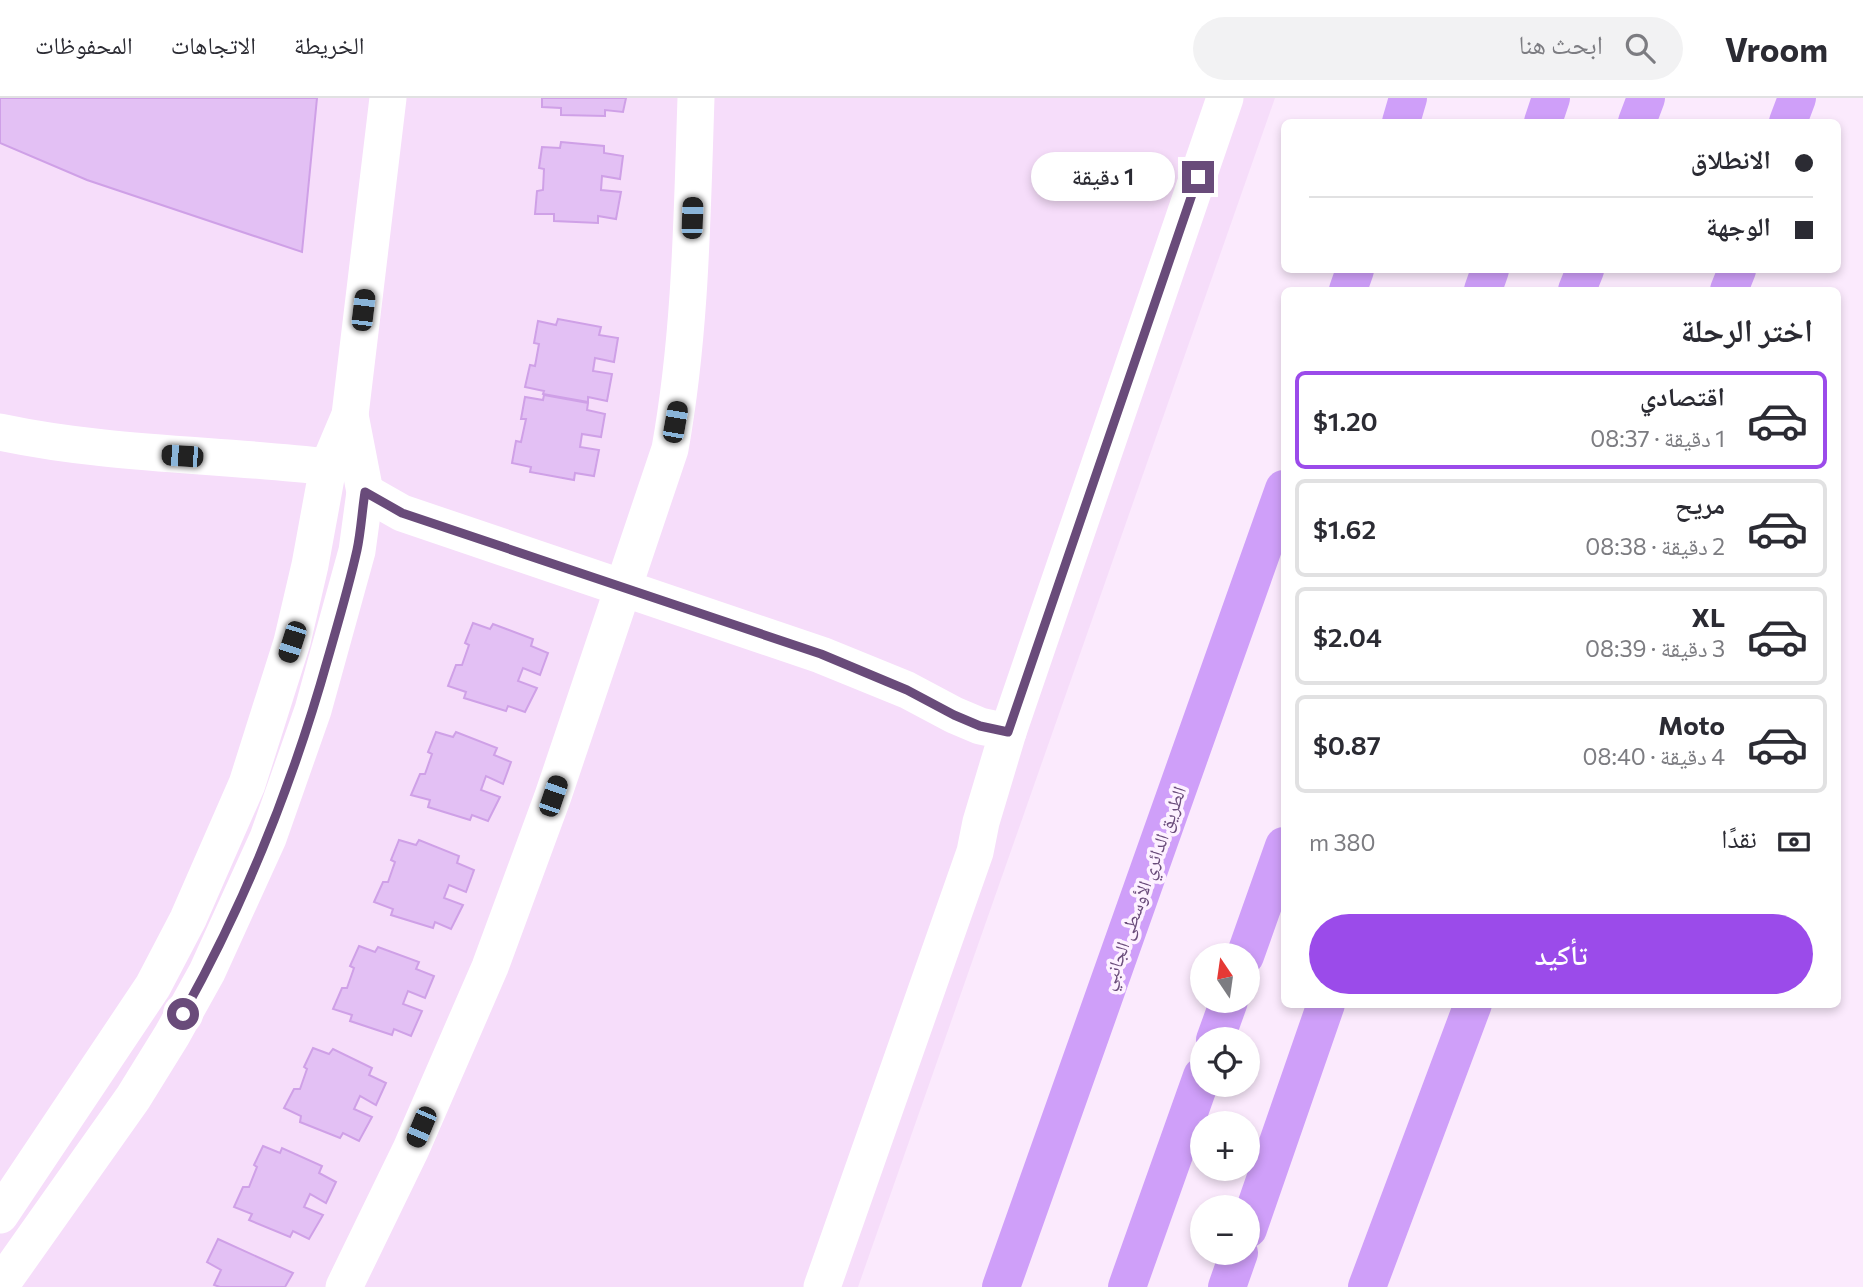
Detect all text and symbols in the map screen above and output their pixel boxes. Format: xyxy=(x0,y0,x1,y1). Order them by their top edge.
search box xyxy=(1193,17,1683,80)
text: ابحث هنا xyxy=(1519,28,1603,59)
text: Vroom xyxy=(1725,28,1828,69)
icon: search xyxy=(1621,29,1659,67)
text: المحفوظات xyxy=(35,30,133,59)
text: الاتجاهات xyxy=(171,30,256,59)
text: الخريطة xyxy=(294,30,365,59)
text: الانطلاق xyxy=(1691,143,1771,174)
callout: 1 دقيقة xyxy=(1030,153,1174,202)
route end xyxy=(1182,161,1214,193)
text: 1 دقيقة xyxy=(1072,162,1134,190)
car xyxy=(681,197,704,239)
text: الوجهة xyxy=(1706,210,1771,241)
car xyxy=(351,288,376,332)
text: اختر الرحلة xyxy=(1681,309,1813,349)
text: اقتصادي xyxy=(1640,380,1725,411)
icon: car xyxy=(1746,389,1809,452)
car xyxy=(662,399,689,445)
text: $1.20 xyxy=(1313,405,1378,436)
text: 1 دقيقة · 08:37 xyxy=(1590,424,1725,452)
car xyxy=(161,444,204,468)
text: مريح xyxy=(1675,488,1725,519)
icon: car xyxy=(1746,497,1809,560)
text: $1.62 xyxy=(1313,513,1376,544)
text: 2 دقيقة · 08:38 xyxy=(1585,532,1725,560)
text: XL xyxy=(1691,601,1725,632)
icon: car xyxy=(1746,605,1809,668)
car xyxy=(276,619,309,665)
text: $2.04 xyxy=(1313,621,1382,652)
text: 3 دقيقة · 08:39 xyxy=(1585,634,1725,662)
text: Moto xyxy=(1658,709,1725,740)
icon: car xyxy=(1746,713,1809,776)
text: $0.87 xyxy=(1313,729,1381,760)
text: 4 دقيقة · 08:40 xyxy=(1583,742,1725,770)
car xyxy=(537,773,570,819)
street label: الطريق الدائري الأوسطى الجانبي xyxy=(1095,783,1195,994)
text: نقدًا xyxy=(1721,822,1757,853)
icon: cash xyxy=(1775,823,1813,861)
text: 380 m xyxy=(1309,828,1376,856)
button: تأكيد xyxy=(1309,914,1813,994)
north arrow xyxy=(1190,943,1260,1013)
map controls xyxy=(1190,943,1260,1265)
route start xyxy=(167,998,199,1030)
button: locate xyxy=(1190,1027,1260,1097)
car xyxy=(404,1104,439,1150)
button: + xyxy=(1190,1111,1260,1181)
button: − xyxy=(1190,1195,1260,1265)

